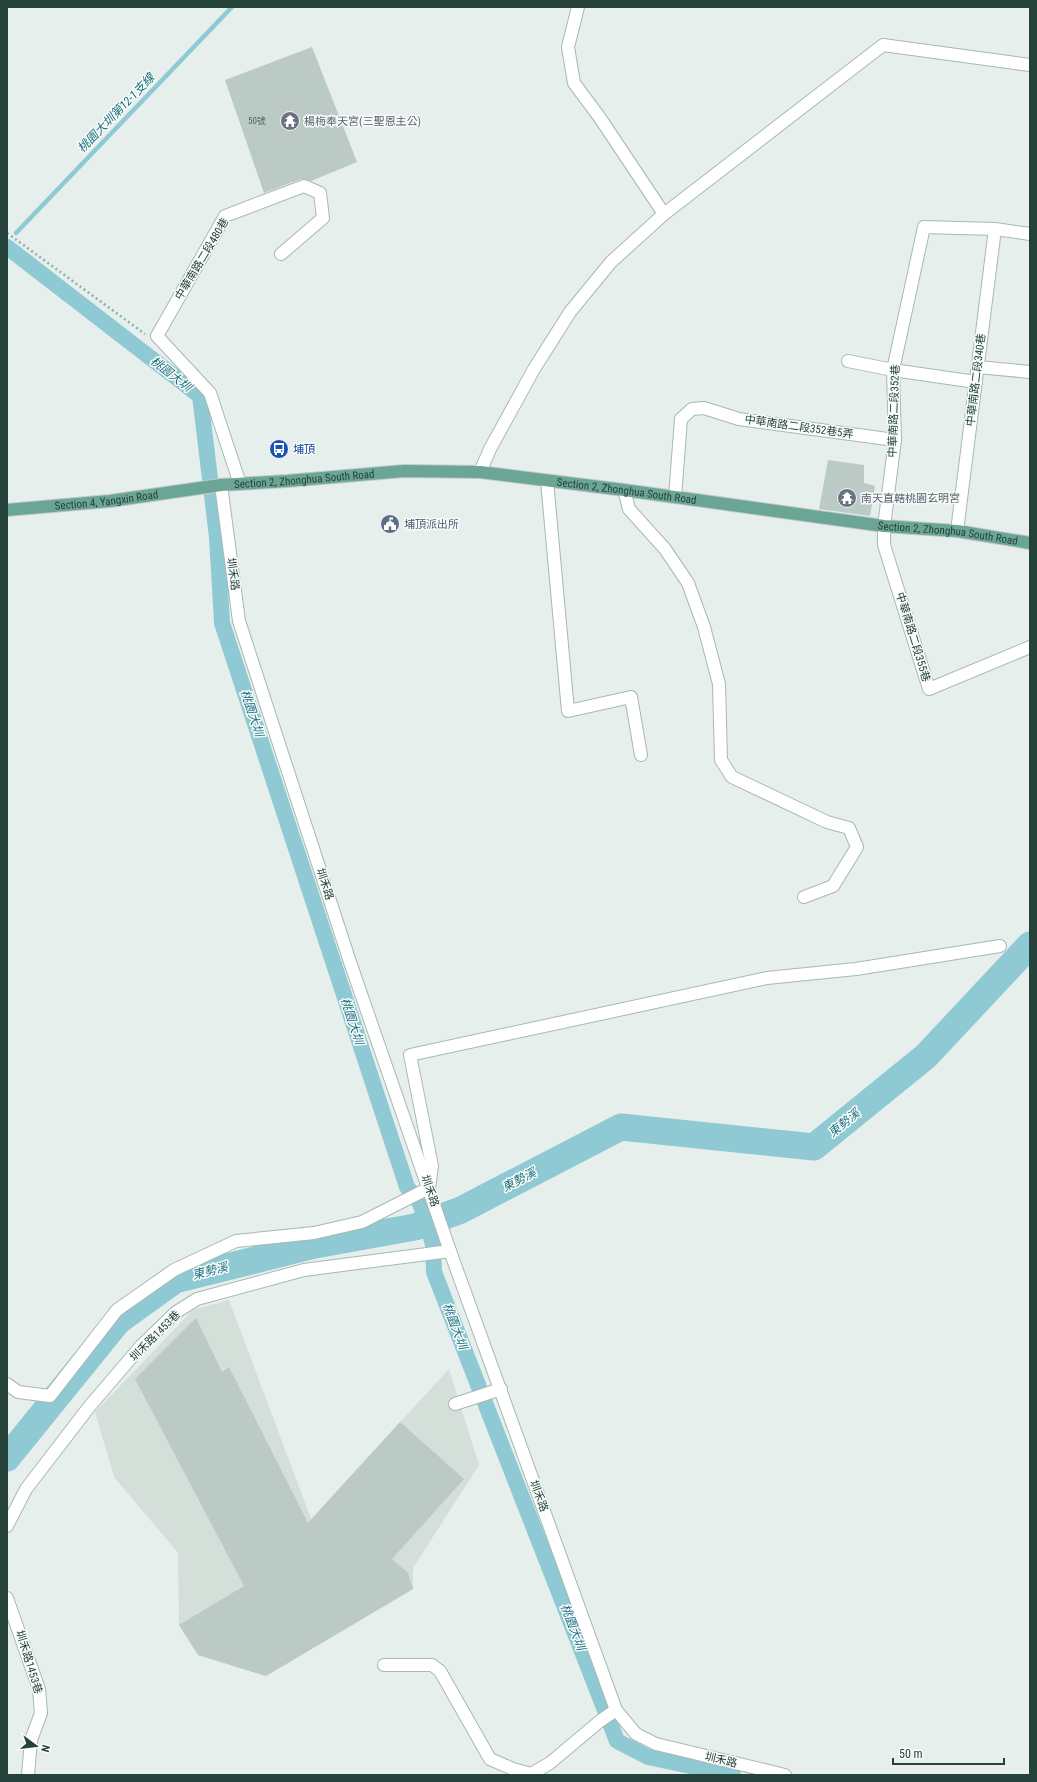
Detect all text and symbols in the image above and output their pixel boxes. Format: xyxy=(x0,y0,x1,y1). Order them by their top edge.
water label: 桃園大圳第12-1支線 xyxy=(75,69,159,155)
temple icon: 楊梅奉天宮(三聖恩主公) xyxy=(279,110,301,132)
place label: 楊梅奉天宮(三聖恩主公) xyxy=(304,115,421,128)
house number: 50號 xyxy=(248,116,266,126)
street label: 中華南路二段480巷 xyxy=(172,216,232,302)
street label: 中華南路二段340巷 xyxy=(964,333,988,427)
water label: 桃園大圳 xyxy=(148,354,196,396)
street label: 中華南路二段352巷 xyxy=(886,364,902,458)
street label: 中華南路二段352巷5弄 xyxy=(744,413,854,441)
bus stop icon: 埔頂 xyxy=(268,438,290,460)
place label: 埔頂 xyxy=(293,443,315,456)
street label: Section 2, Zhonghua South Road xyxy=(234,467,375,491)
street label: Section 2, Zhonghua South Road xyxy=(556,475,697,506)
temple icon: 南天直轄桃園玄明宮 xyxy=(836,487,858,509)
street label: Section 4, Yangxin Road xyxy=(54,488,159,512)
place label: 南天直轄桃園玄明宮 xyxy=(861,492,960,505)
public building icon: 埔頂派出所 xyxy=(379,513,401,535)
place label: 埔頂派出所 xyxy=(404,518,459,531)
street label: Section 2, Zhonghua South Road xyxy=(877,519,1019,547)
street label: 圳禾路 xyxy=(224,557,242,591)
street label: 中華南路二段355巷 xyxy=(893,590,933,684)
water label: 桃園大圳 xyxy=(238,688,267,740)
street label: 圳禾路 xyxy=(314,866,336,902)
water label: 桃園大圳 xyxy=(338,996,367,1048)
water label: 東勢溪 xyxy=(826,1105,864,1140)
water label: 東勢溪 xyxy=(500,1165,540,1194)
street label: 圳禾路 xyxy=(418,1173,442,1209)
water label: 東勢溪 xyxy=(191,1259,231,1282)
water label: 桃園大圳 xyxy=(440,1301,471,1353)
street label: 圳禾路1453巷 xyxy=(127,1308,183,1364)
street label: 圳禾路 xyxy=(527,1478,551,1514)
water label: 桃園大圳 xyxy=(558,1602,589,1654)
street label: 圳禾路1453巷 xyxy=(13,1629,45,1695)
north arrow xyxy=(16,1726,56,1766)
scale bar xyxy=(893,1740,1004,1766)
text: N xyxy=(38,1744,52,1754)
text: 50 m xyxy=(899,1747,923,1761)
street label: 圳禾路 xyxy=(703,1750,739,1770)

